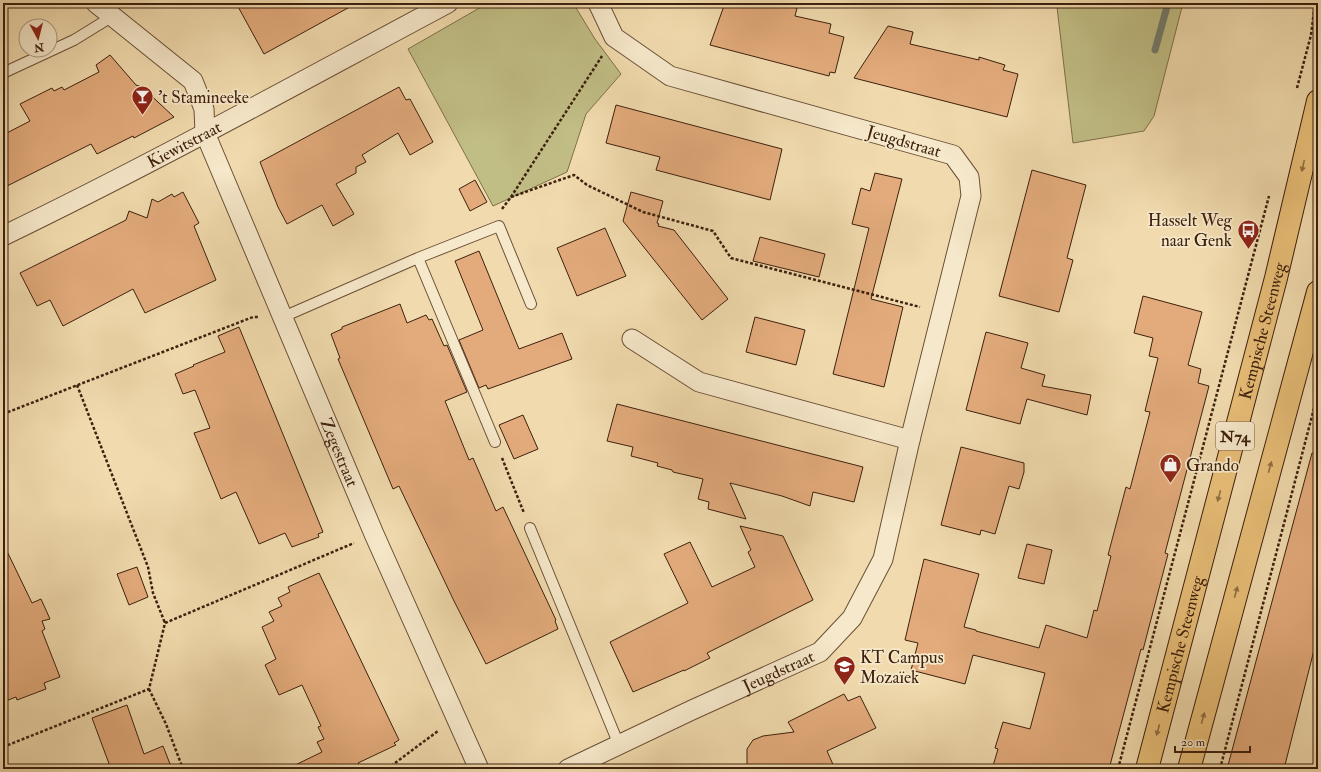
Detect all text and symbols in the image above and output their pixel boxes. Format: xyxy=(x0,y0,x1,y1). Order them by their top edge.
north arrow xyxy=(18,18,58,58)
text: N xyxy=(32,40,46,55)
bar icon: 't Stamineeke xyxy=(129,84,155,117)
place label: 't Stamineeke xyxy=(158,87,249,108)
street label: Kiewitstraat xyxy=(144,116,226,173)
street label: Jeugdstraat xyxy=(863,121,944,163)
one-way arrow xyxy=(1299,160,1305,173)
place label: Hasselt Weg naar Genk xyxy=(1148,210,1233,251)
bus stop icon: Hasselt Weg naar Genk xyxy=(1235,217,1261,250)
street label: Kempische Steenweg xyxy=(1235,260,1290,402)
street label: Zegestraat xyxy=(315,415,363,490)
road number: N74 xyxy=(1216,422,1254,450)
shop icon: Grando xyxy=(1157,452,1183,485)
place label: Grando xyxy=(1186,455,1239,476)
one-way arrow xyxy=(1268,460,1274,473)
one-way arrow xyxy=(1216,490,1222,502)
street label: Kempische Steenweg xyxy=(1152,573,1208,715)
one-way arrow xyxy=(1234,586,1240,598)
street label: Jeugdstraat xyxy=(738,646,818,698)
place label: KT Campus Mozaïek xyxy=(860,647,944,688)
school or university icon: KT Campus Mozaïek xyxy=(832,654,858,687)
one-way arrow xyxy=(1200,711,1206,724)
one-way arrow xyxy=(1155,724,1161,736)
scale bar xyxy=(1175,728,1250,754)
text: 20 m xyxy=(1181,735,1206,750)

